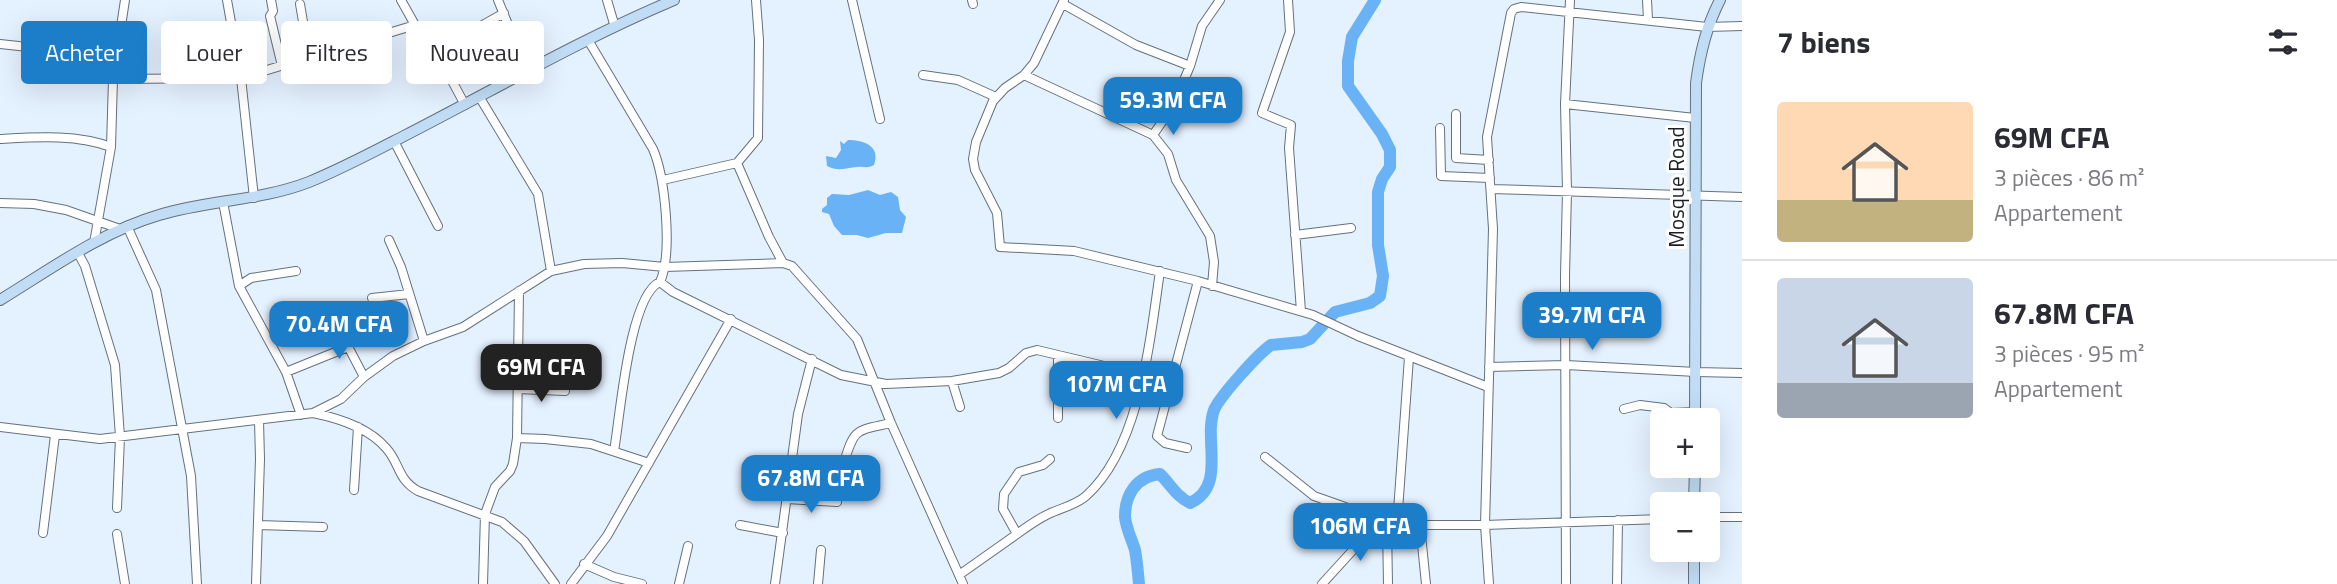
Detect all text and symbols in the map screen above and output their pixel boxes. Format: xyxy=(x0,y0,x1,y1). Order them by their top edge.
text: 7 biens xyxy=(1777,19,1871,65)
chip: Acheter xyxy=(21,21,147,84)
chip: Louer xyxy=(161,21,267,84)
chip: Filtres xyxy=(281,21,392,84)
chip: Nouveau xyxy=(406,21,544,84)
icon: filters xyxy=(2264,23,2302,61)
pin: 59.3M CFA xyxy=(1093,78,1253,137)
text: 59.3M CFA xyxy=(1119,82,1227,117)
text: 69M CFA xyxy=(1994,114,2110,160)
street label: Mosque Road xyxy=(1660,126,1692,248)
icon: home xyxy=(1833,130,1917,214)
text: 3 pièces · 86 m² xyxy=(1994,160,2145,195)
text: Appartement xyxy=(1994,195,2122,230)
text: 67.8M CFA xyxy=(1994,290,2134,336)
pin: 39.7M CFA xyxy=(1512,292,1672,352)
text: 39.7M CFA xyxy=(1538,297,1646,332)
pin: 70.4M CFA xyxy=(259,302,419,361)
text: 70.4M CFA xyxy=(285,306,393,341)
icon: home xyxy=(1833,306,1917,390)
text: 3 pièces · 95 m² xyxy=(1994,336,2145,371)
pin: 69M CFA xyxy=(476,344,606,404)
text: 69M CFA xyxy=(497,349,585,384)
pin: 107M CFA xyxy=(1044,362,1188,421)
text: 107M CFA xyxy=(1065,366,1167,401)
text: Appartement xyxy=(1994,371,2122,406)
map controls xyxy=(1650,408,1720,562)
button: + xyxy=(1650,408,1720,478)
pin: 67.8M CFA xyxy=(731,456,891,515)
text: 67.8M CFA xyxy=(757,460,865,495)
button: − xyxy=(1650,492,1720,562)
pin: 106M CFA xyxy=(1288,504,1432,563)
text: 106M CFA xyxy=(1309,508,1411,543)

